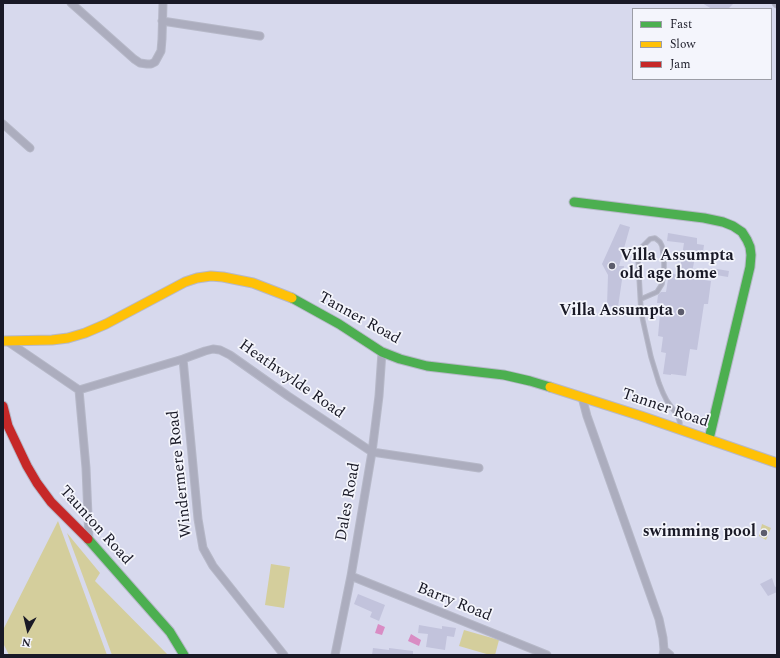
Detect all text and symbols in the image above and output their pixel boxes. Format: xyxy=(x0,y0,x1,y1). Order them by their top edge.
legend xyxy=(632,8,772,80)
text: Fast xyxy=(670,15,692,34)
text: Slow xyxy=(670,35,695,54)
text: Jam xyxy=(670,55,691,74)
place label: Villa Assumpta old age home xyxy=(620,247,734,285)
marker: Villa Assumpta old age home xyxy=(607,261,617,271)
street label: Tanner Road xyxy=(315,289,403,349)
place label: Villa Assumpta xyxy=(559,302,673,322)
marker: Villa Assumpta xyxy=(676,307,686,317)
street label: Heathwylde Road xyxy=(234,336,348,424)
street label: Tanner Road xyxy=(619,385,711,433)
street label: Windermere Road xyxy=(165,409,197,539)
street label: Dales Road xyxy=(333,461,365,543)
street label: Taunton Road xyxy=(54,482,136,570)
place label: swimming pool xyxy=(643,523,756,543)
marker: swimming pool xyxy=(759,528,769,538)
street label: Barry Road xyxy=(414,579,494,627)
north arrow xyxy=(8,610,48,650)
text: N xyxy=(21,633,32,651)

